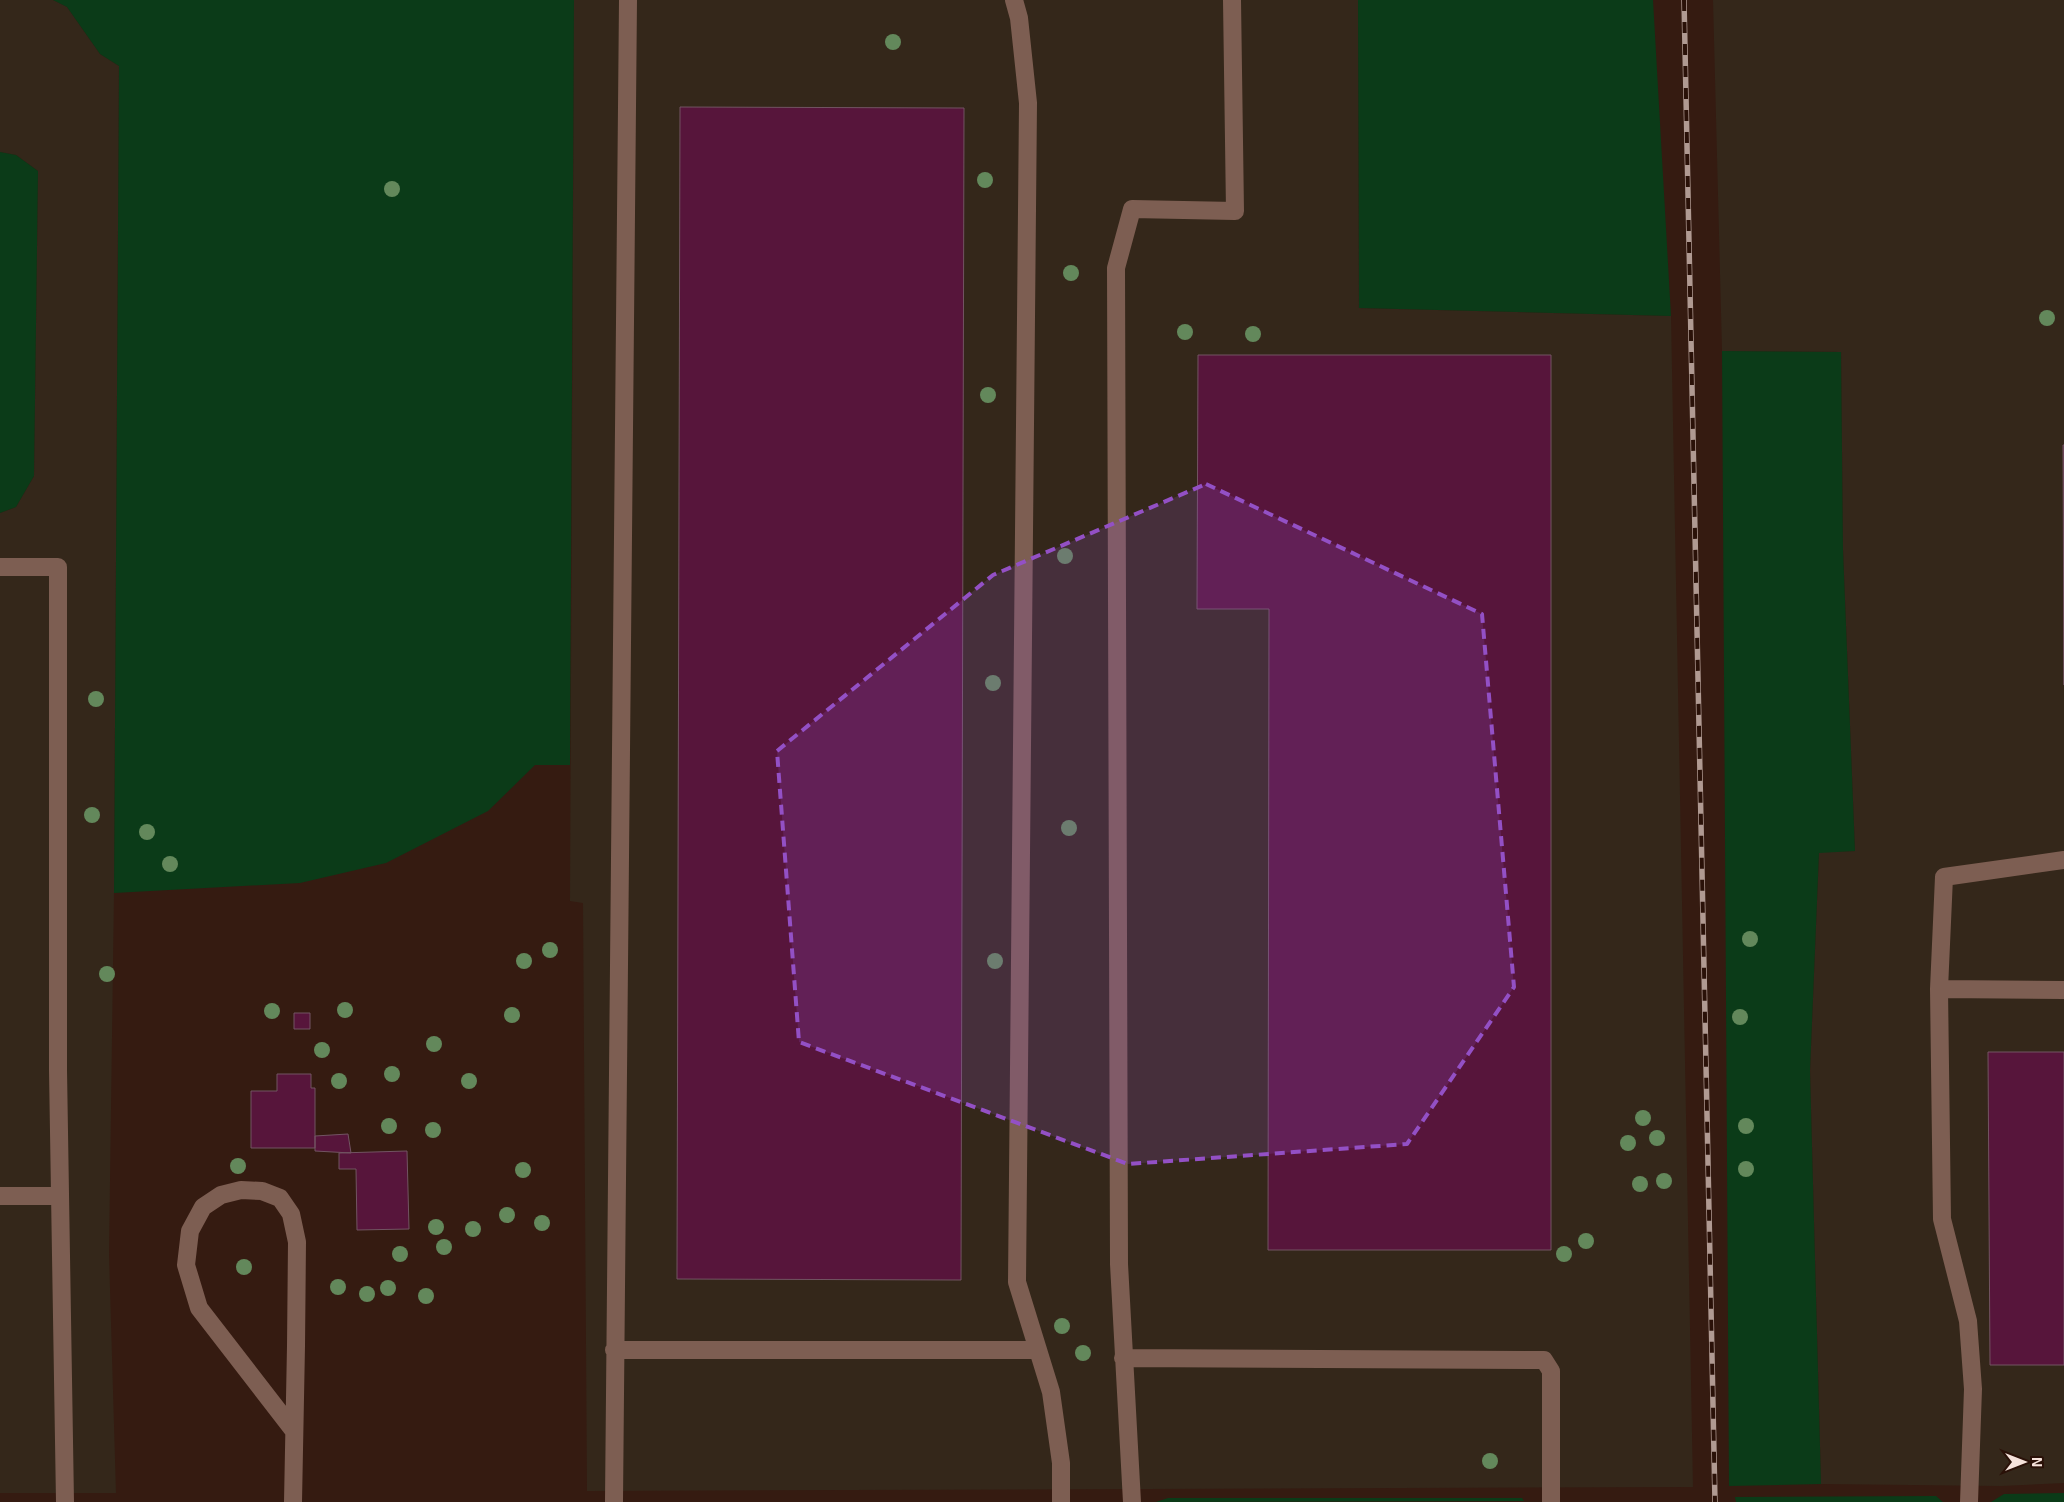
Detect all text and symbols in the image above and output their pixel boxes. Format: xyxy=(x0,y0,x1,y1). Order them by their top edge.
north arrow xyxy=(1999,1437,2049,1487)
text: N xyxy=(2029,1457,2046,1467)

